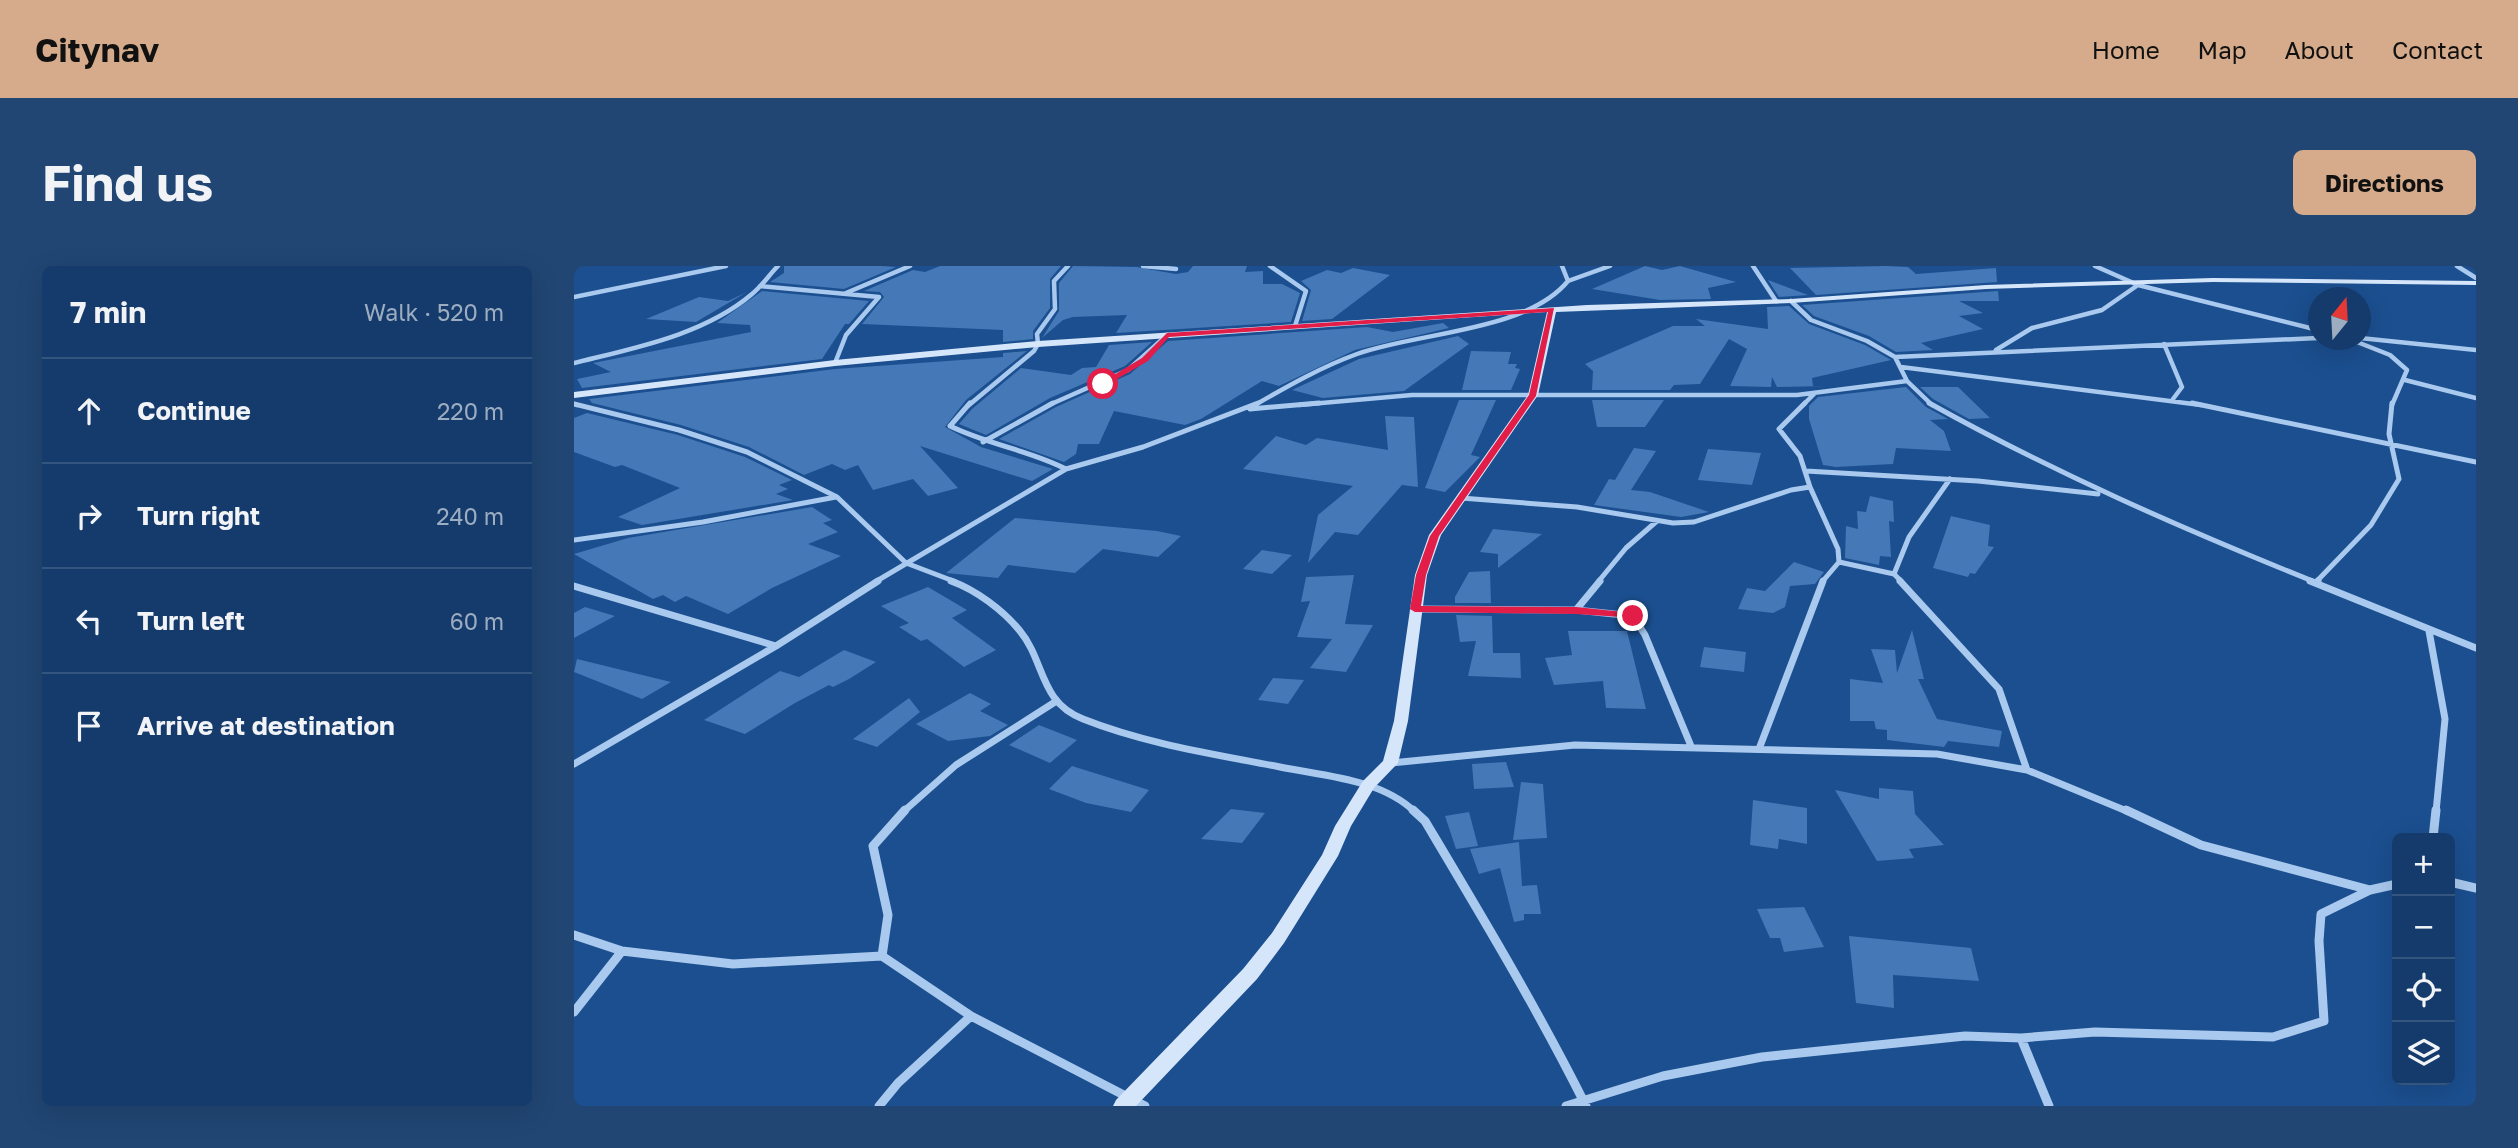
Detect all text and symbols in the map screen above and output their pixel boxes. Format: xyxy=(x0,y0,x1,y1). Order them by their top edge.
text: Citynav xyxy=(35,30,159,69)
text: Home xyxy=(2092,35,2160,64)
text: Map xyxy=(2198,35,2247,64)
text: About xyxy=(2285,35,2354,64)
text: Contact xyxy=(2392,35,2483,64)
button: Directions xyxy=(2293,150,2476,215)
text: Find us xyxy=(42,153,213,212)
north arrow xyxy=(2308,287,2371,350)
text: 7 min xyxy=(70,294,146,330)
text: Walk · 520 m xyxy=(364,298,504,326)
route start xyxy=(1087,368,1118,399)
icon: ahead xyxy=(70,392,108,430)
text: Continue xyxy=(137,395,251,426)
text: 220 m xyxy=(437,397,504,425)
icon: right xyxy=(70,497,108,535)
text: Turn right xyxy=(137,500,260,531)
text: 240 m xyxy=(436,502,504,530)
route end xyxy=(1617,600,1648,631)
icon: left xyxy=(70,602,108,640)
text: Turn left xyxy=(137,605,245,636)
text: 60 m xyxy=(450,607,504,635)
icon: arrive xyxy=(70,707,108,745)
text: Arrive at destination xyxy=(137,710,395,741)
map controls xyxy=(2392,833,2455,1085)
button: + xyxy=(2392,833,2455,896)
button: − xyxy=(2392,896,2455,959)
button: locate xyxy=(2392,959,2455,1022)
button: layers xyxy=(2392,1022,2455,1085)

